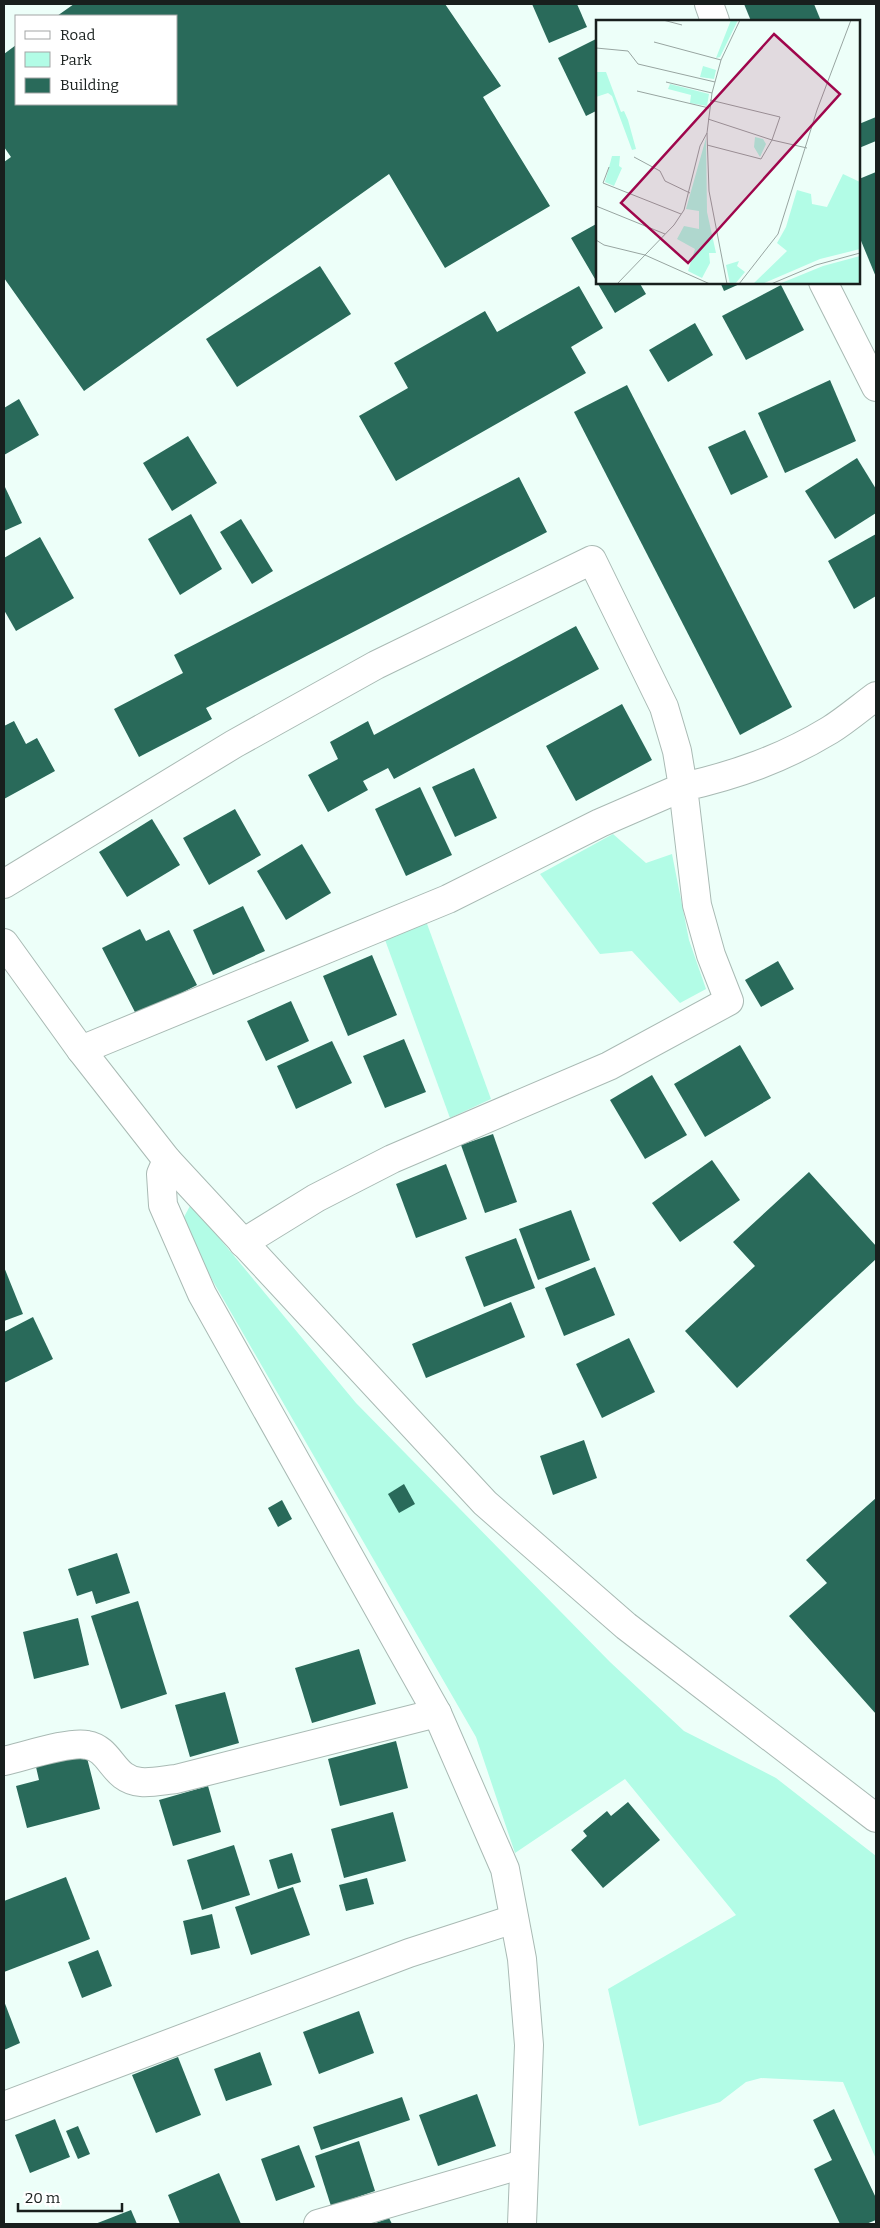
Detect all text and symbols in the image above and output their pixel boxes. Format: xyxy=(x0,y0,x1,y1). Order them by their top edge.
legend xyxy=(15,15,178,105)
inset map xyxy=(596,20,860,284)
text: Road xyxy=(60,26,95,44)
text: Park xyxy=(60,51,92,69)
text: Building xyxy=(60,76,119,94)
scale bar xyxy=(18,2180,121,2212)
text: 20 m xyxy=(25,2189,61,2207)

